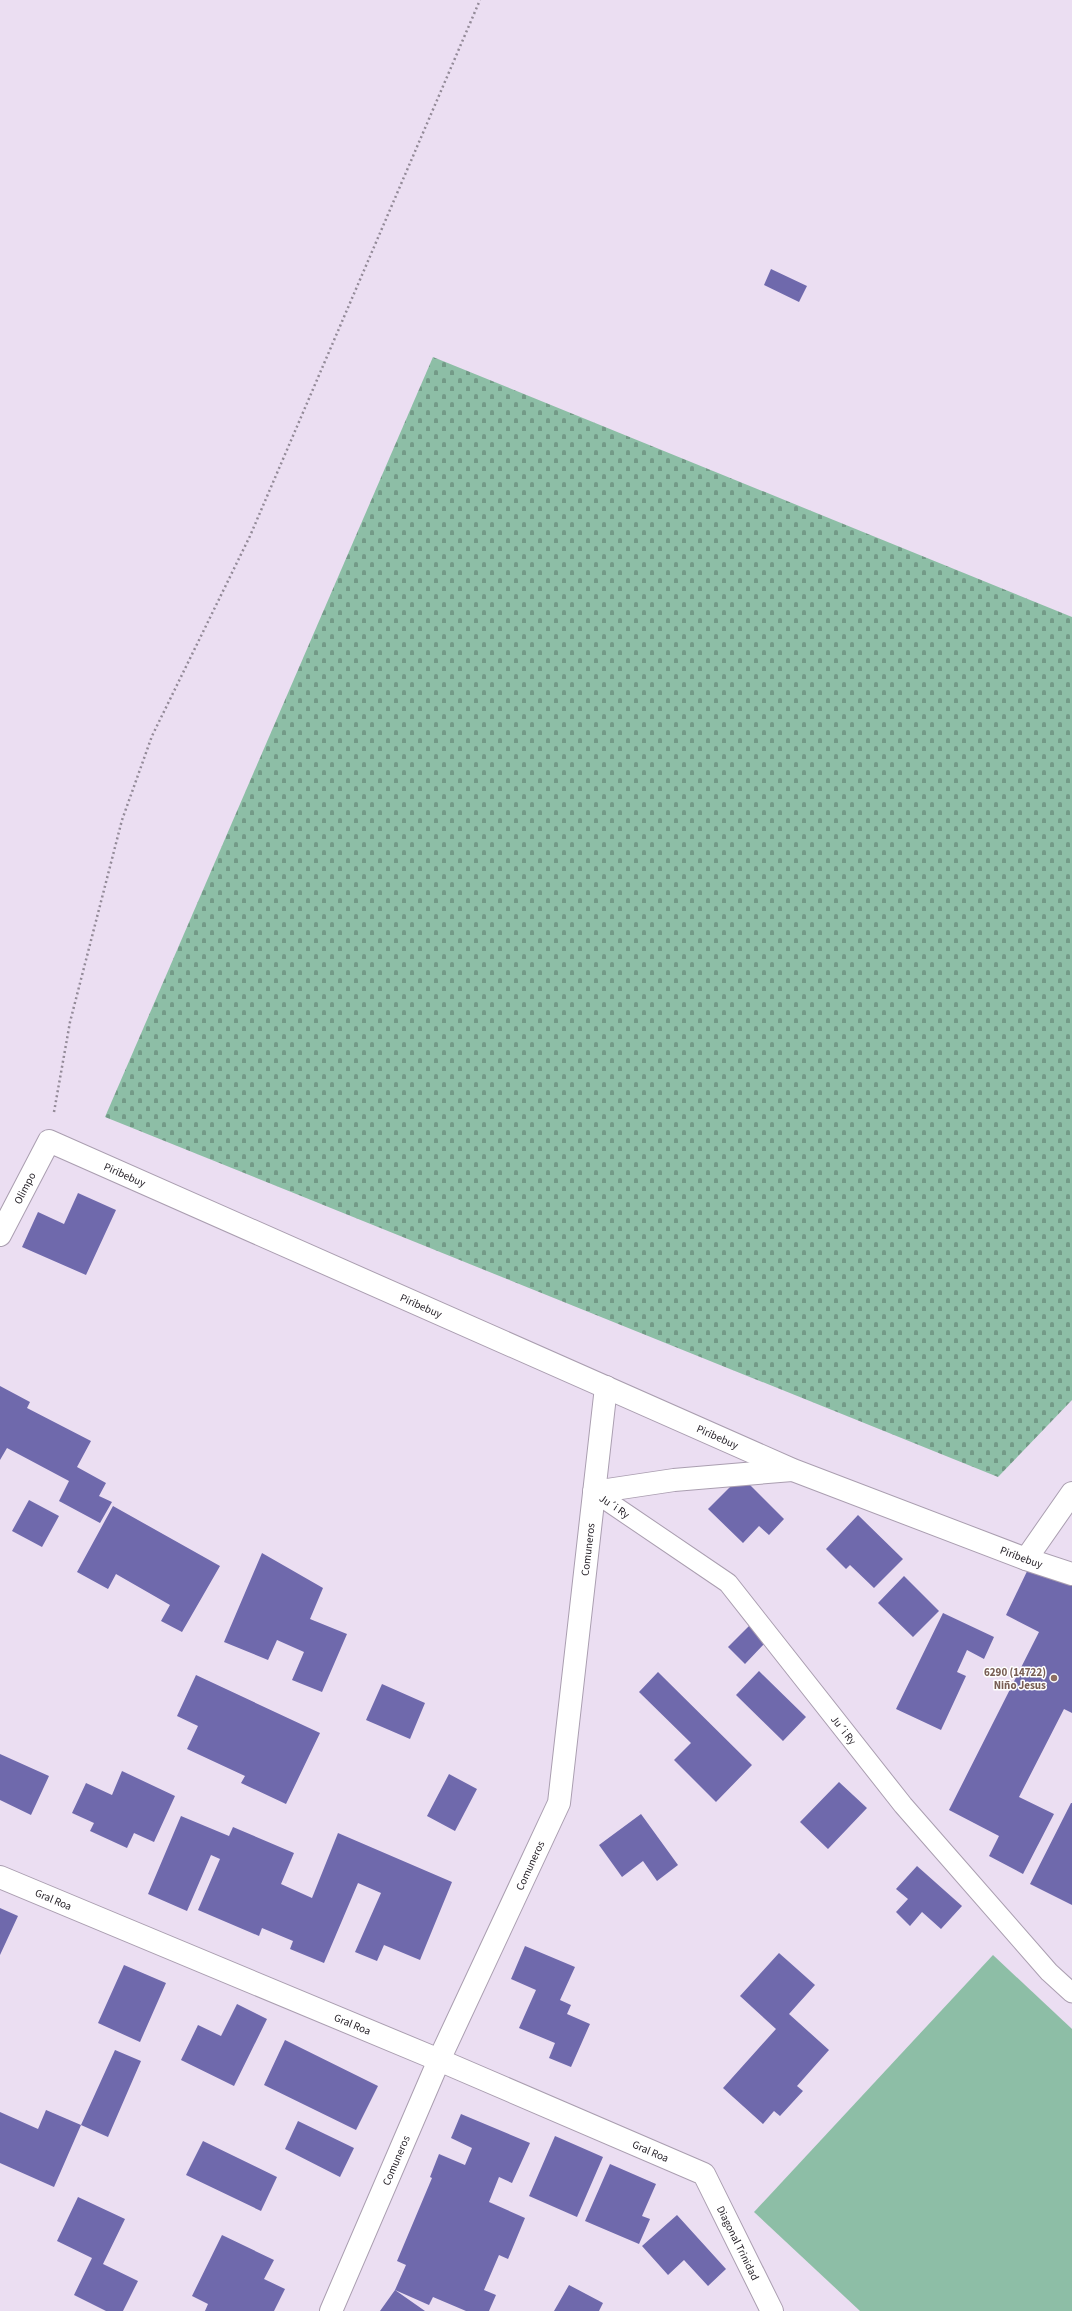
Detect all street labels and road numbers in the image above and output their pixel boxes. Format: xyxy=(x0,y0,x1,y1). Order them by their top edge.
street label: Piribebuy xyxy=(101,1159,148,1191)
street label: Olimpo xyxy=(10,1170,39,1207)
street label: Piribebuy xyxy=(398,1290,444,1322)
street label: Piribebuy xyxy=(694,1421,741,1453)
street label: Ju´i Ry xyxy=(596,1491,632,1522)
street label: Comuneros xyxy=(578,1522,599,1577)
street label: Piribebuy xyxy=(998,1543,1045,1572)
street label: Ju´i Ry xyxy=(827,1712,860,1748)
street label: Comuneros xyxy=(512,1838,549,1893)
street label: Gral Roa xyxy=(33,1885,74,1914)
street label: Gral Roa xyxy=(332,2010,373,2039)
street label: Comuneros xyxy=(379,2133,414,2188)
street label: Gral Roa xyxy=(630,2137,671,2166)
street label: Diagonal Trinidad xyxy=(713,2203,763,2283)

